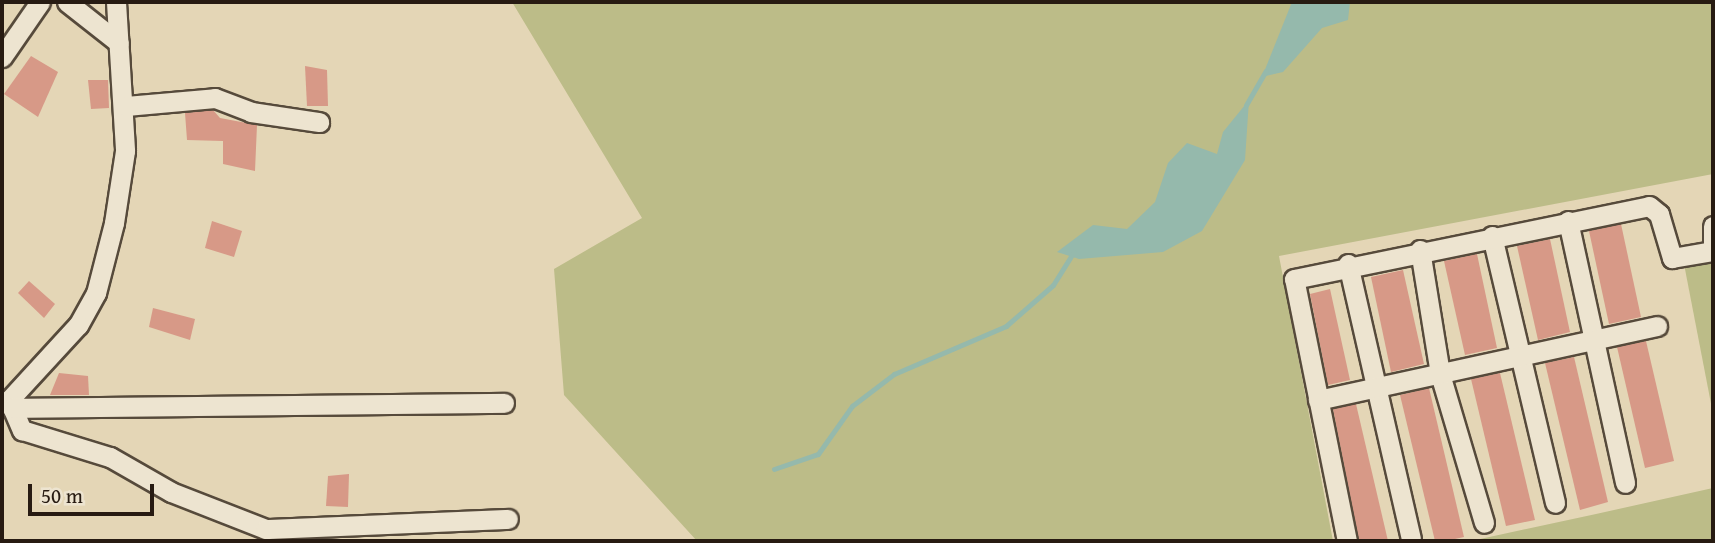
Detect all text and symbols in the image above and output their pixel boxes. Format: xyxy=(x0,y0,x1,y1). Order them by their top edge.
scale bar xyxy=(32,470,158,514)
text: 50 m xyxy=(41,480,83,511)

